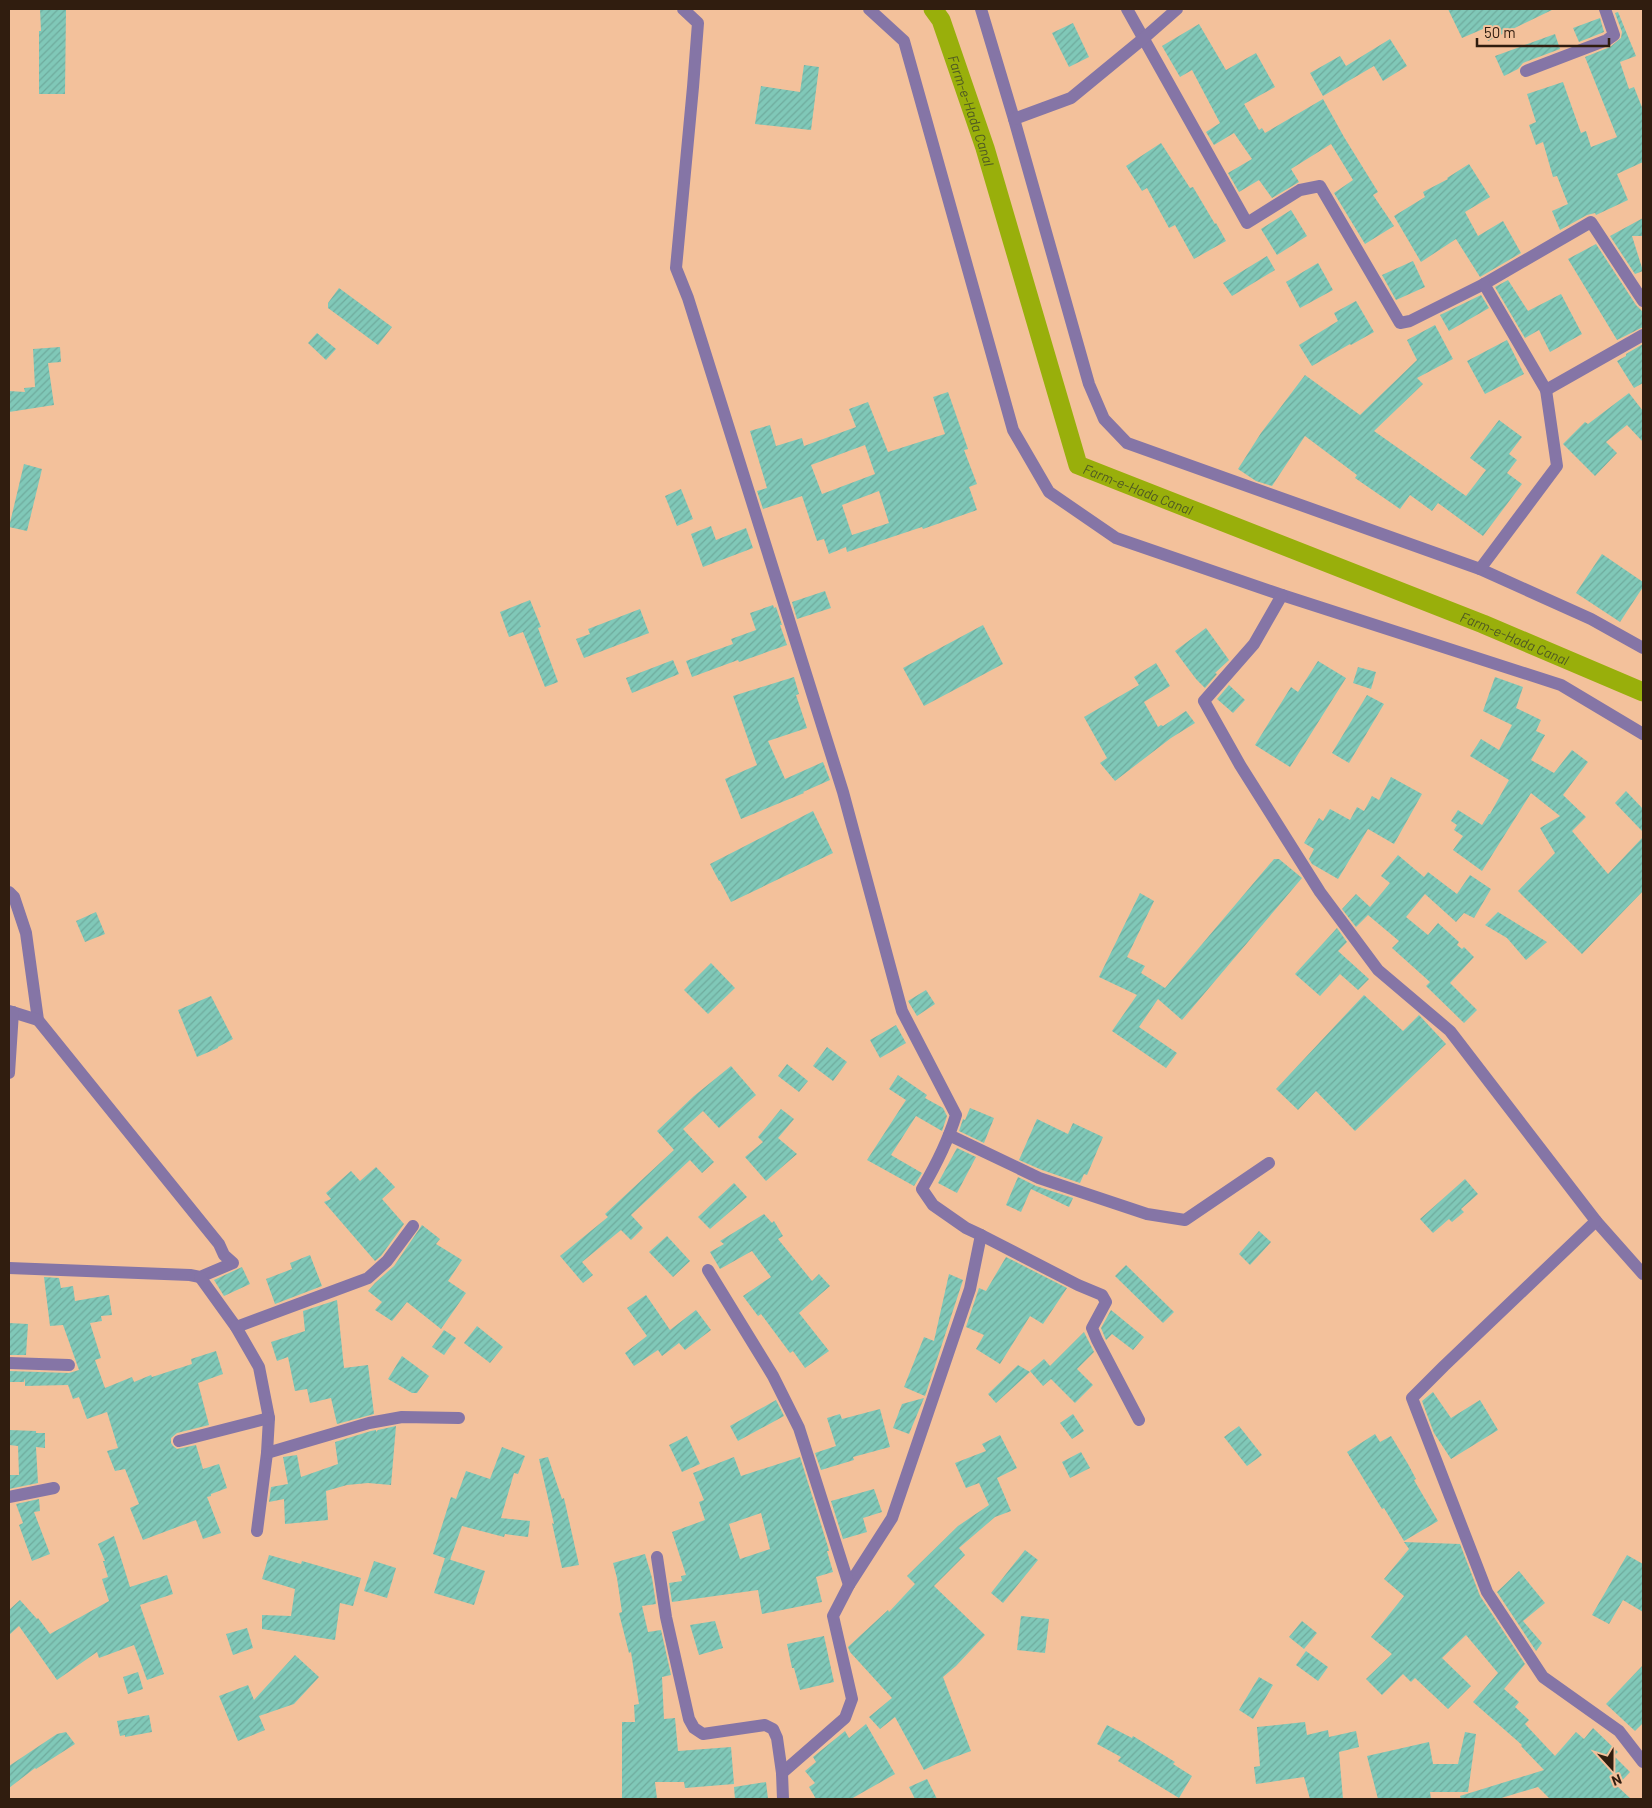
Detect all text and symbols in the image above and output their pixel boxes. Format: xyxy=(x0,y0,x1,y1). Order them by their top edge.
scale bar xyxy=(1477,15,1610,47)
text: 50 m xyxy=(1484,23,1516,41)
water label: Farm-e-Hada Canal xyxy=(945,53,998,168)
water label: Farm-e-Hada Canal xyxy=(1081,460,1195,518)
water label: Farm-e-Hada Canal xyxy=(1458,608,1572,668)
north arrow xyxy=(1587,1743,1637,1793)
text: N xyxy=(1609,1771,1624,1790)

